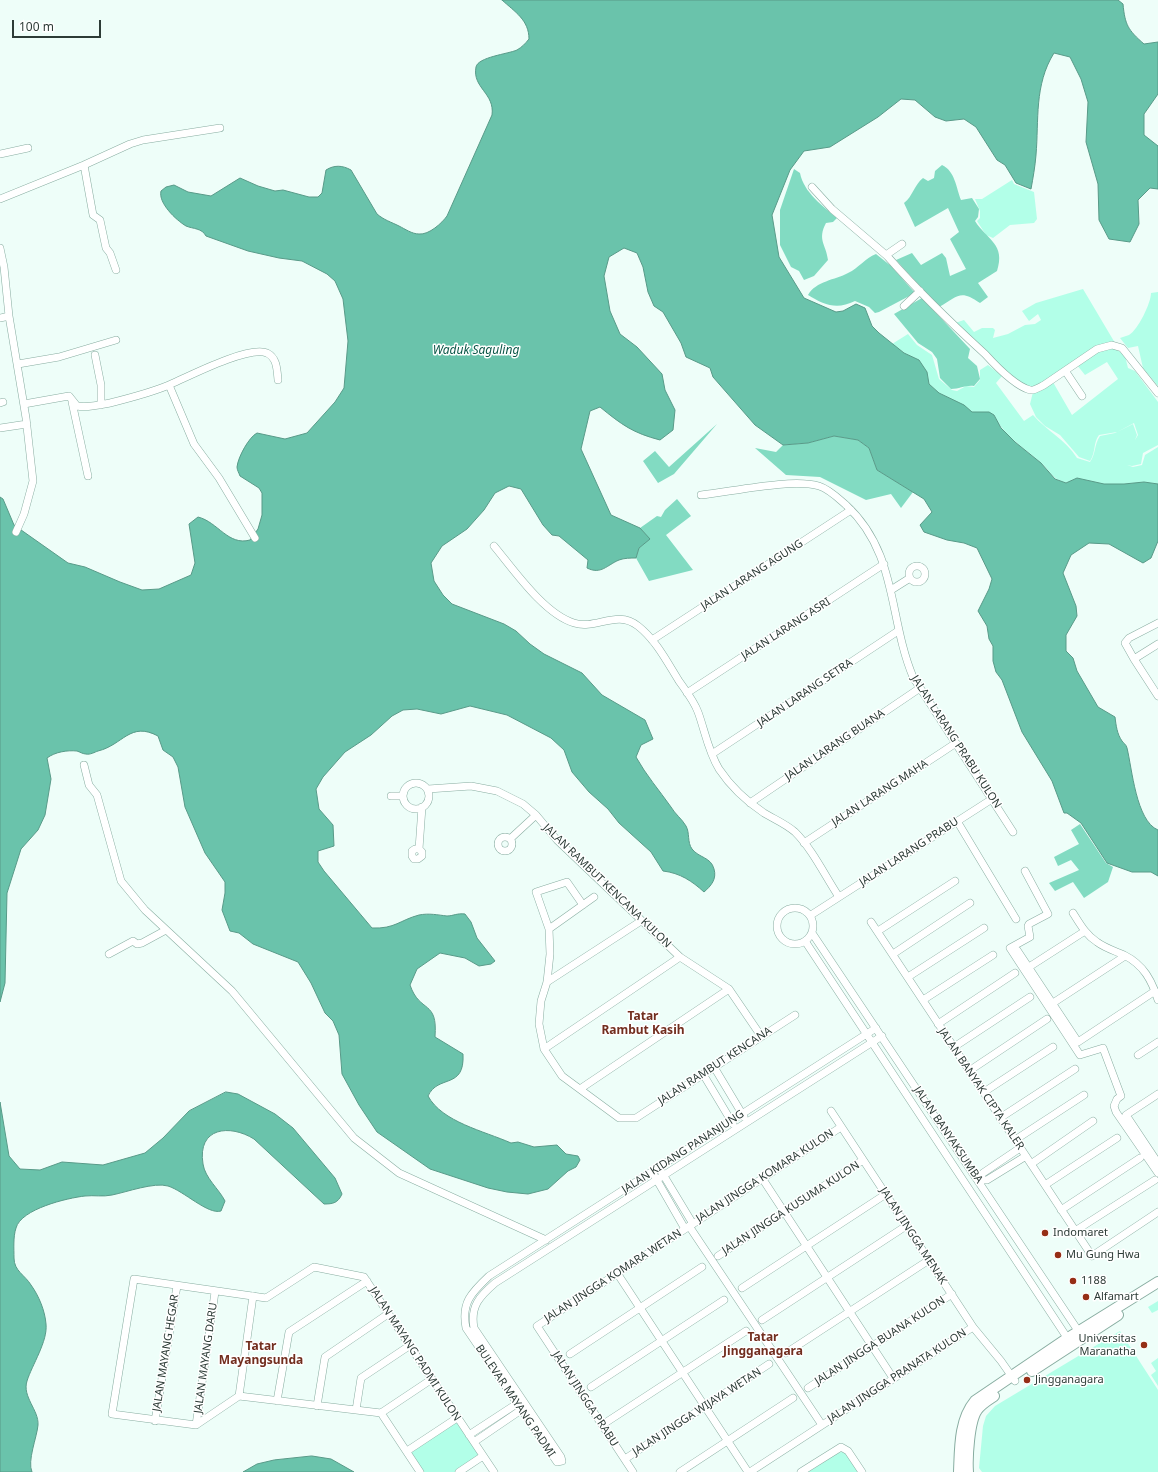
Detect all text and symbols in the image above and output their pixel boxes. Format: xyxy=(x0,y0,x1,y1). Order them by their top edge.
scale bar xyxy=(14,12,103,38)
text: 100 m xyxy=(19,18,54,35)
water label: Waduk Saguling xyxy=(433,344,519,358)
street label: JALAN LARANG AGUNG xyxy=(698,537,806,613)
street label: JALAN LARANG ASRI xyxy=(739,595,833,663)
street label: JALAN LARANG SETRA xyxy=(755,656,855,730)
street label: JALAN LARANG PRABU KULON xyxy=(908,673,1004,811)
street label: JALAN LARANG BUANA xyxy=(783,707,887,783)
street label: JALAN LARANG MAHA xyxy=(829,757,931,829)
street label: JALAN LARANG PRABU xyxy=(857,815,961,889)
street label: JALAN RAMBUT KENCANA KULON xyxy=(540,821,674,951)
district label: Tatar Rambut Kasih xyxy=(601,1010,685,1038)
street label: JALAN RAMBUT KENCANA xyxy=(656,1024,774,1108)
street label: JALAN BANYAK CIPTA KALER xyxy=(935,1026,1027,1152)
street label: JALAN BANYAKSUMBA xyxy=(911,1084,985,1186)
street label: JALAN KIDANG PANANJUNG xyxy=(619,1108,747,1196)
street label: JALAN JINGGA KOMARA KULON xyxy=(694,1127,836,1225)
street label: JALAN JINGGA KUSUMA KULON xyxy=(720,1159,862,1257)
street label: JALAN JINGGA MENAK xyxy=(877,1185,949,1287)
place label: Indomaret xyxy=(1053,1226,1108,1240)
street label: JALAN JINGGA KOMARA WETAN xyxy=(542,1227,684,1325)
marker: Indomaret xyxy=(1040,1228,1050,1238)
place label: Mu Gung Hwa xyxy=(1066,1248,1140,1262)
marker: Mu Gung Hwa xyxy=(1053,1250,1063,1260)
place label: 1188 xyxy=(1081,1274,1106,1288)
marker: 1188 xyxy=(1068,1276,1078,1286)
street label: JALAN MAYANG PADMI KULON xyxy=(367,1284,463,1424)
place label: Alfamart xyxy=(1094,1290,1139,1304)
marker: Alfamart xyxy=(1081,1292,1091,1302)
street label: JALAN MAYANG HEGAR xyxy=(150,1294,182,1412)
street label: JALAN JINGGA BUANA KULON xyxy=(812,1294,948,1388)
street label: JALAN MAYANG DARU xyxy=(192,1302,220,1414)
street label: JALAN JINGGA PRANATA KULON xyxy=(825,1326,969,1426)
district label: Tatar Jingganagara xyxy=(723,1331,803,1359)
place label: Universitas Maranatha xyxy=(1078,1332,1136,1358)
district label: Tatar Mayangsunda xyxy=(219,1340,303,1368)
marker: Universitas Maranatha xyxy=(1139,1340,1149,1350)
street label: BULEVAR MAYANG PADMI xyxy=(472,1342,558,1460)
street label: JALAN JINGGA PRABU xyxy=(549,1349,621,1449)
street label: JALAN JINGGA WIJAYA WETAN xyxy=(630,1365,764,1459)
place label: Jingganagara xyxy=(1035,1373,1104,1387)
marker: Jingganagara xyxy=(1022,1375,1032,1385)

